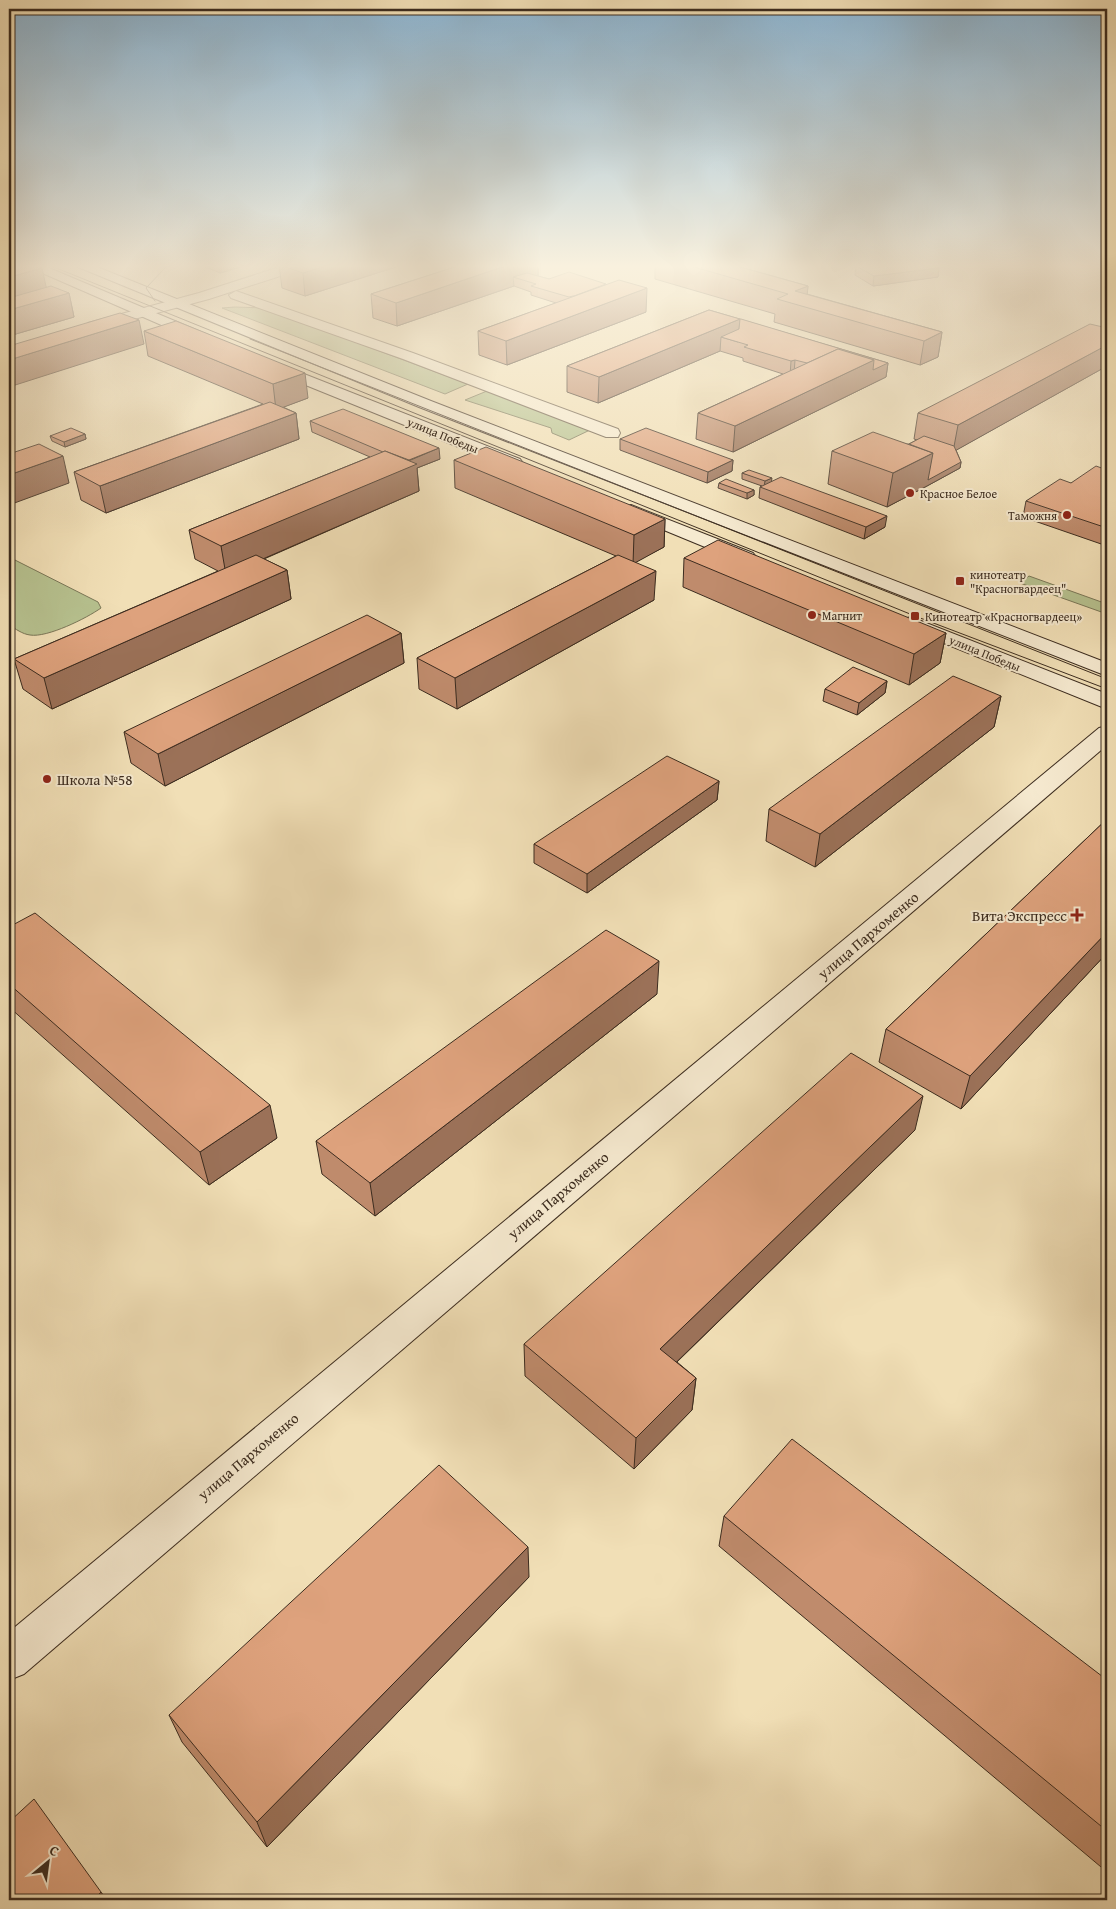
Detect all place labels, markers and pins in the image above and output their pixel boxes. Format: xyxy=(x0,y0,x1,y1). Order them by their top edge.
place label: Красное Белое xyxy=(920,485,997,502)
marker: Красное Белое xyxy=(904,487,916,499)
place label: Таможня xyxy=(1008,507,1057,524)
marker: Таможня xyxy=(1061,509,1073,521)
place label: кинотеатр "Красногвардеец" xyxy=(970,566,1066,597)
marker: кинотеатр "Красногвардеец" xyxy=(954,575,966,587)
place label: Магнит xyxy=(822,607,862,624)
place label: Кинотеатр «Красногвардеец» xyxy=(925,608,1082,625)
marker: Магнит xyxy=(806,609,818,621)
marker: Кинотеатр «Красногвардеец» xyxy=(909,610,921,622)
place label: Школа №58 xyxy=(57,769,132,790)
marker: Школа №58 xyxy=(41,773,53,785)
place label: Вита Экспресс xyxy=(972,905,1067,926)
marker: Вита Экспресс xyxy=(1071,909,1083,921)

